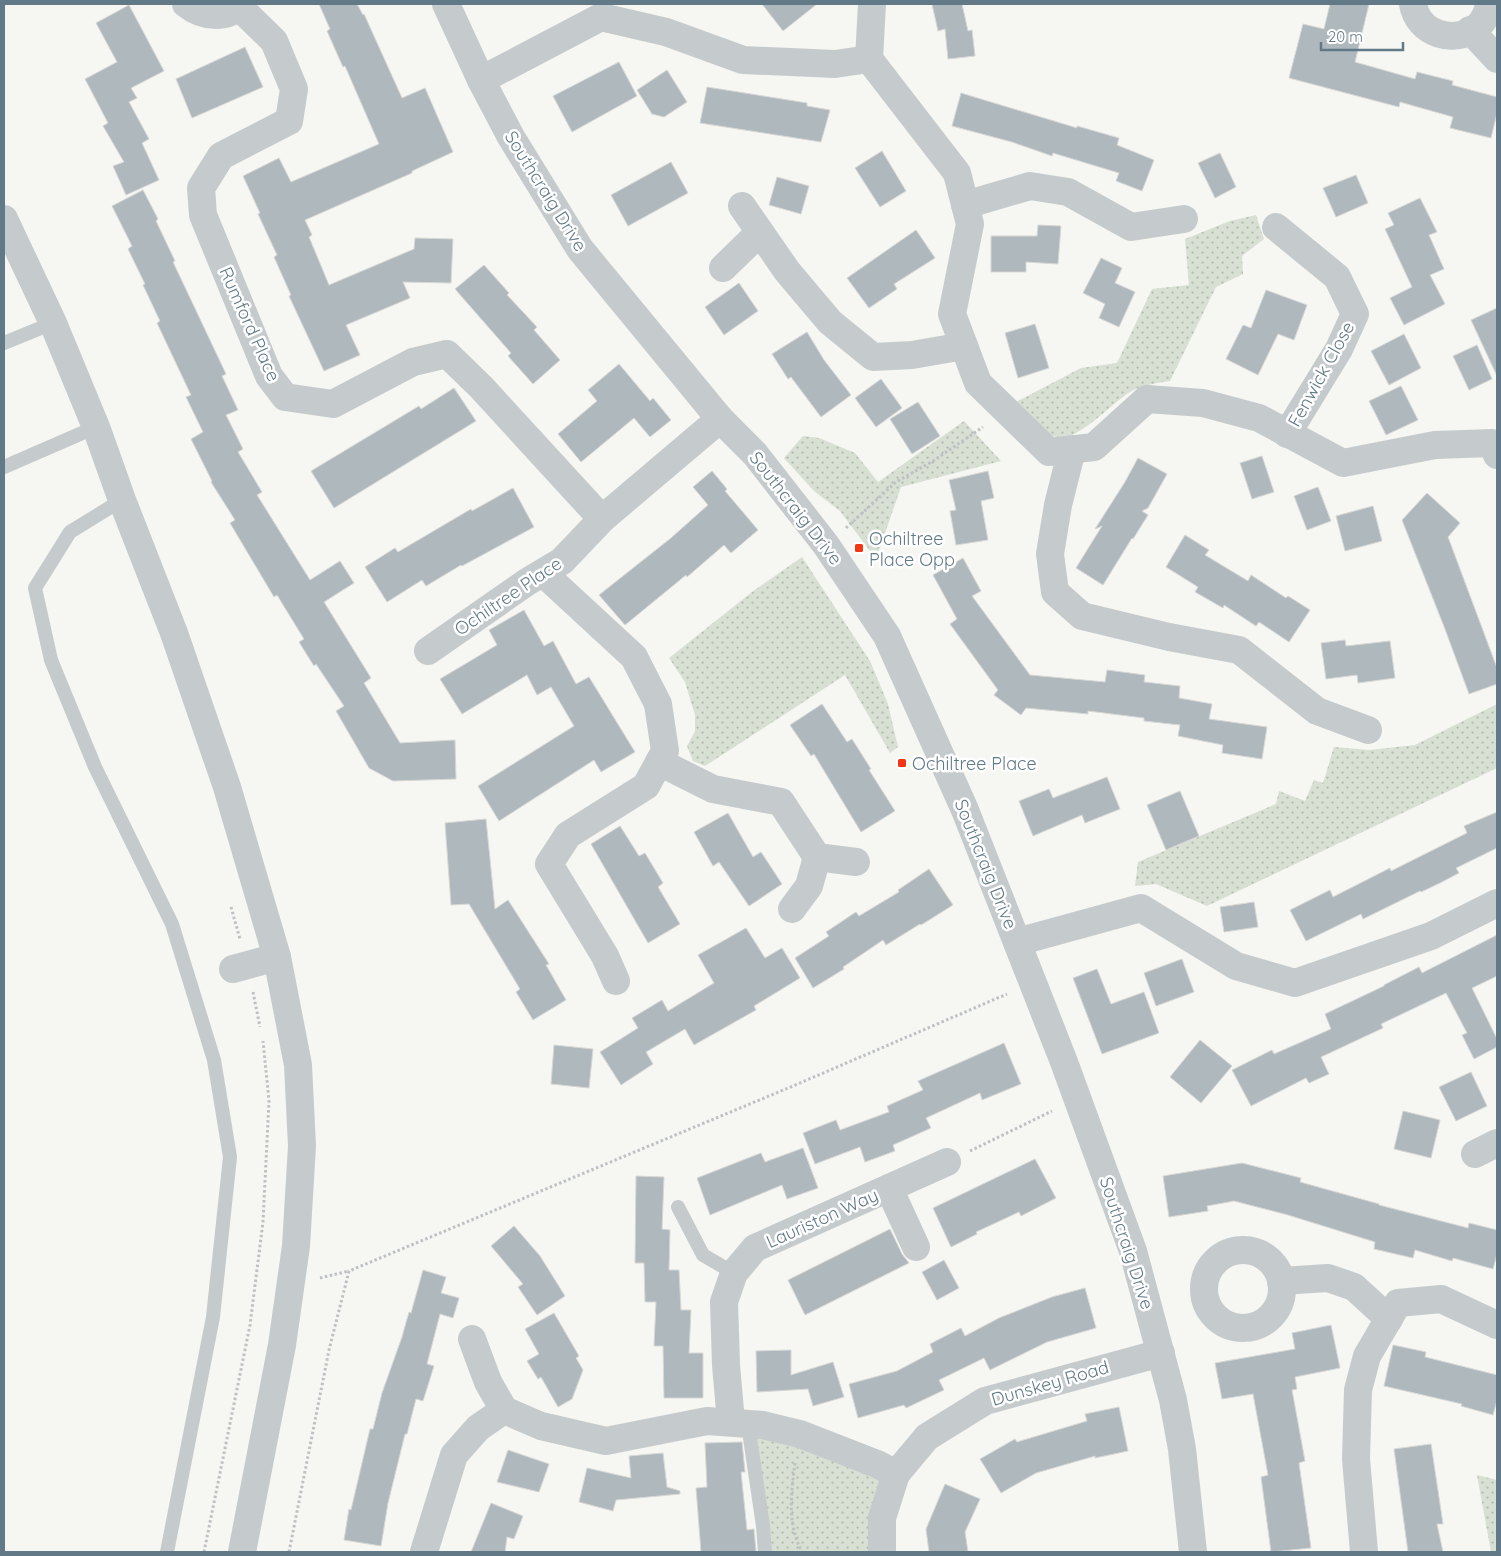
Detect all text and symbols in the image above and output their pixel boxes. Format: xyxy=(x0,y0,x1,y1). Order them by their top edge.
scale bar xyxy=(1321,20,1404,52)
text: 20 m xyxy=(1328,27,1363,46)
street label: Southcraig Drive xyxy=(500,126,592,256)
street label: Rumford Place xyxy=(215,263,285,385)
street label: Fenwick Close xyxy=(1283,317,1359,431)
street label: Southcraig Drive xyxy=(745,447,847,569)
place label: Ochiltree Place Opp xyxy=(869,527,955,571)
marker: Ochiltree Place Opp xyxy=(853,542,865,554)
street label: Ochiltree Place xyxy=(450,552,566,640)
place label: Ochiltree Place xyxy=(912,752,1037,775)
marker: Ochiltree Place xyxy=(896,757,908,769)
street label: Southcraig Drive xyxy=(950,796,1022,932)
street label: Southcraig Drive xyxy=(1095,1174,1159,1312)
street label: Lauriston Way xyxy=(762,1183,882,1253)
street label: Dunskey Road xyxy=(989,1355,1111,1411)

